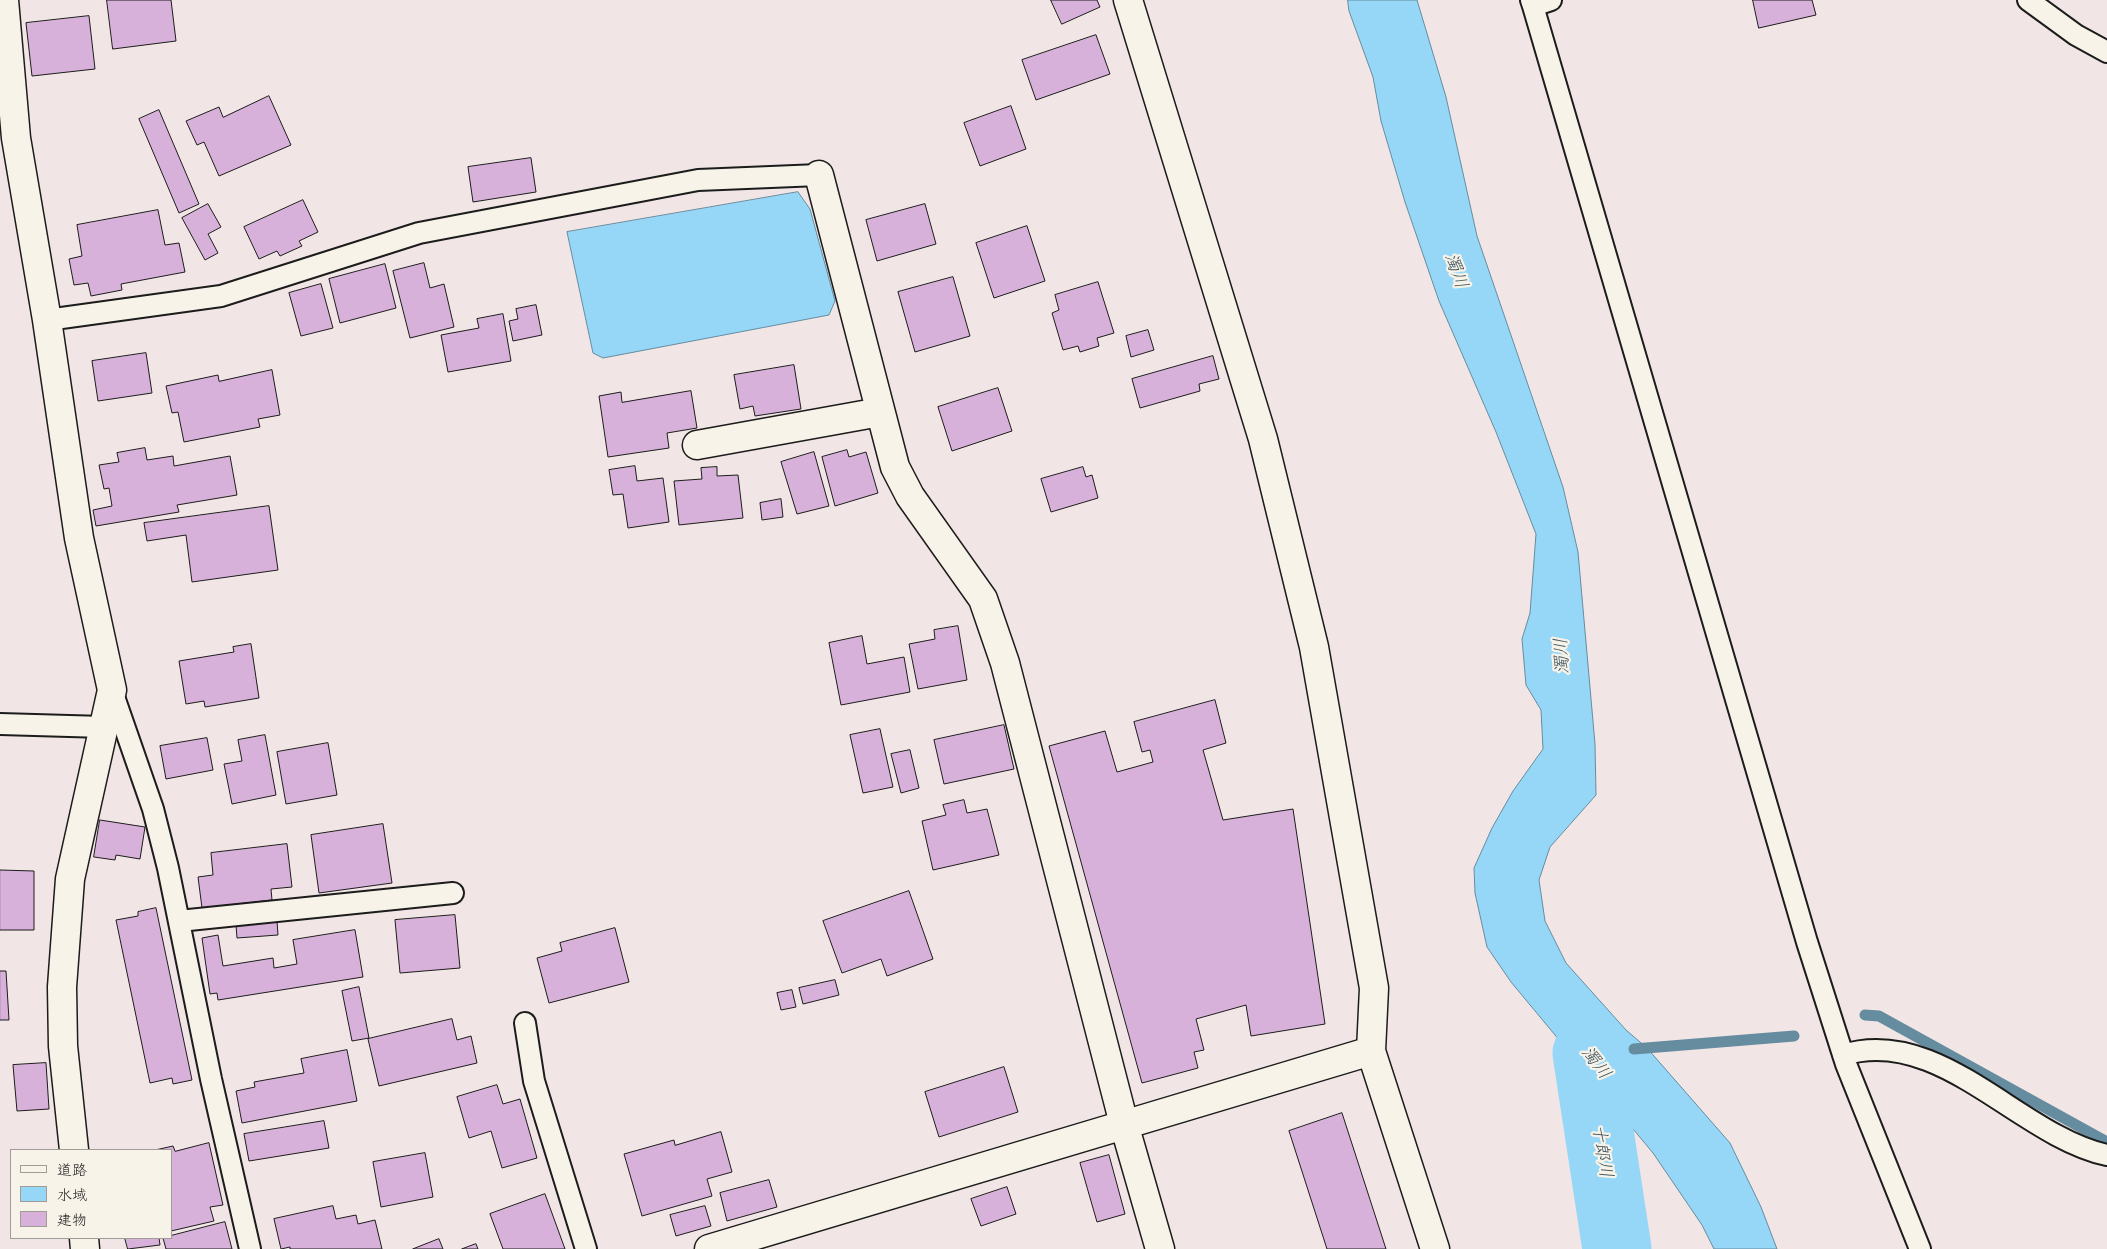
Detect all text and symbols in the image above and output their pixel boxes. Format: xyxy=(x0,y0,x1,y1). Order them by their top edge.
water label: 濁川 xyxy=(1440,250,1472,292)
water label: 濁川 xyxy=(1550,637,1574,675)
water label: 濁川 xyxy=(1577,1042,1615,1084)
water label: 十郎川 xyxy=(1587,1123,1617,1179)
legend xyxy=(10,1149,172,1239)
text: 道路 xyxy=(57,1161,87,1179)
text: 水域 xyxy=(57,1186,87,1204)
text: 建物 xyxy=(57,1211,87,1229)

